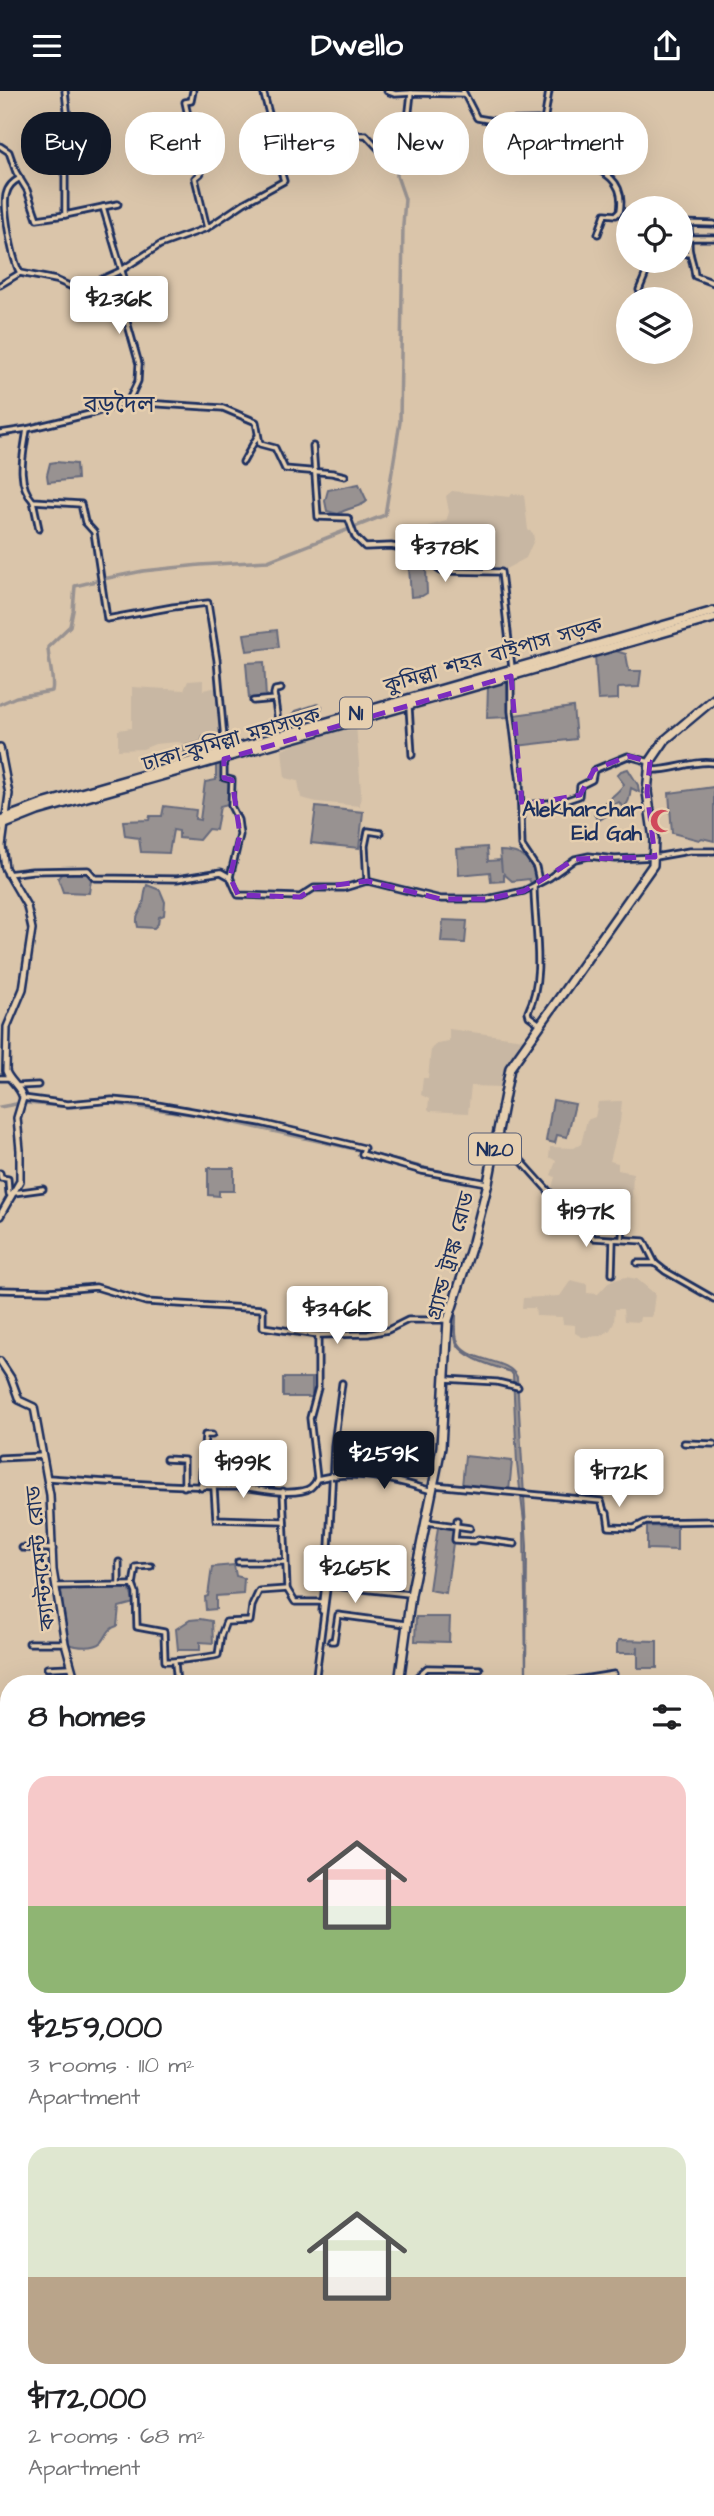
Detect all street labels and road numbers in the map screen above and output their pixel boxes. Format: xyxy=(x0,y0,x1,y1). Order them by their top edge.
street label: কুমিল্লা শহর বাইপাস সড়ক xyxy=(379,610,607,701)
road number: N1 xyxy=(340,698,372,729)
street label: ঢাকা–কুমিল্লা মহাসড়ক xyxy=(138,700,325,779)
road number: N120 xyxy=(469,1133,521,1165)
street label: গ্র্যান্ড ট্রাঙ্ক রোড xyxy=(419,1188,482,1324)
street label: ক্যান্টনমেন্ট রোড xyxy=(18,1483,63,1633)

